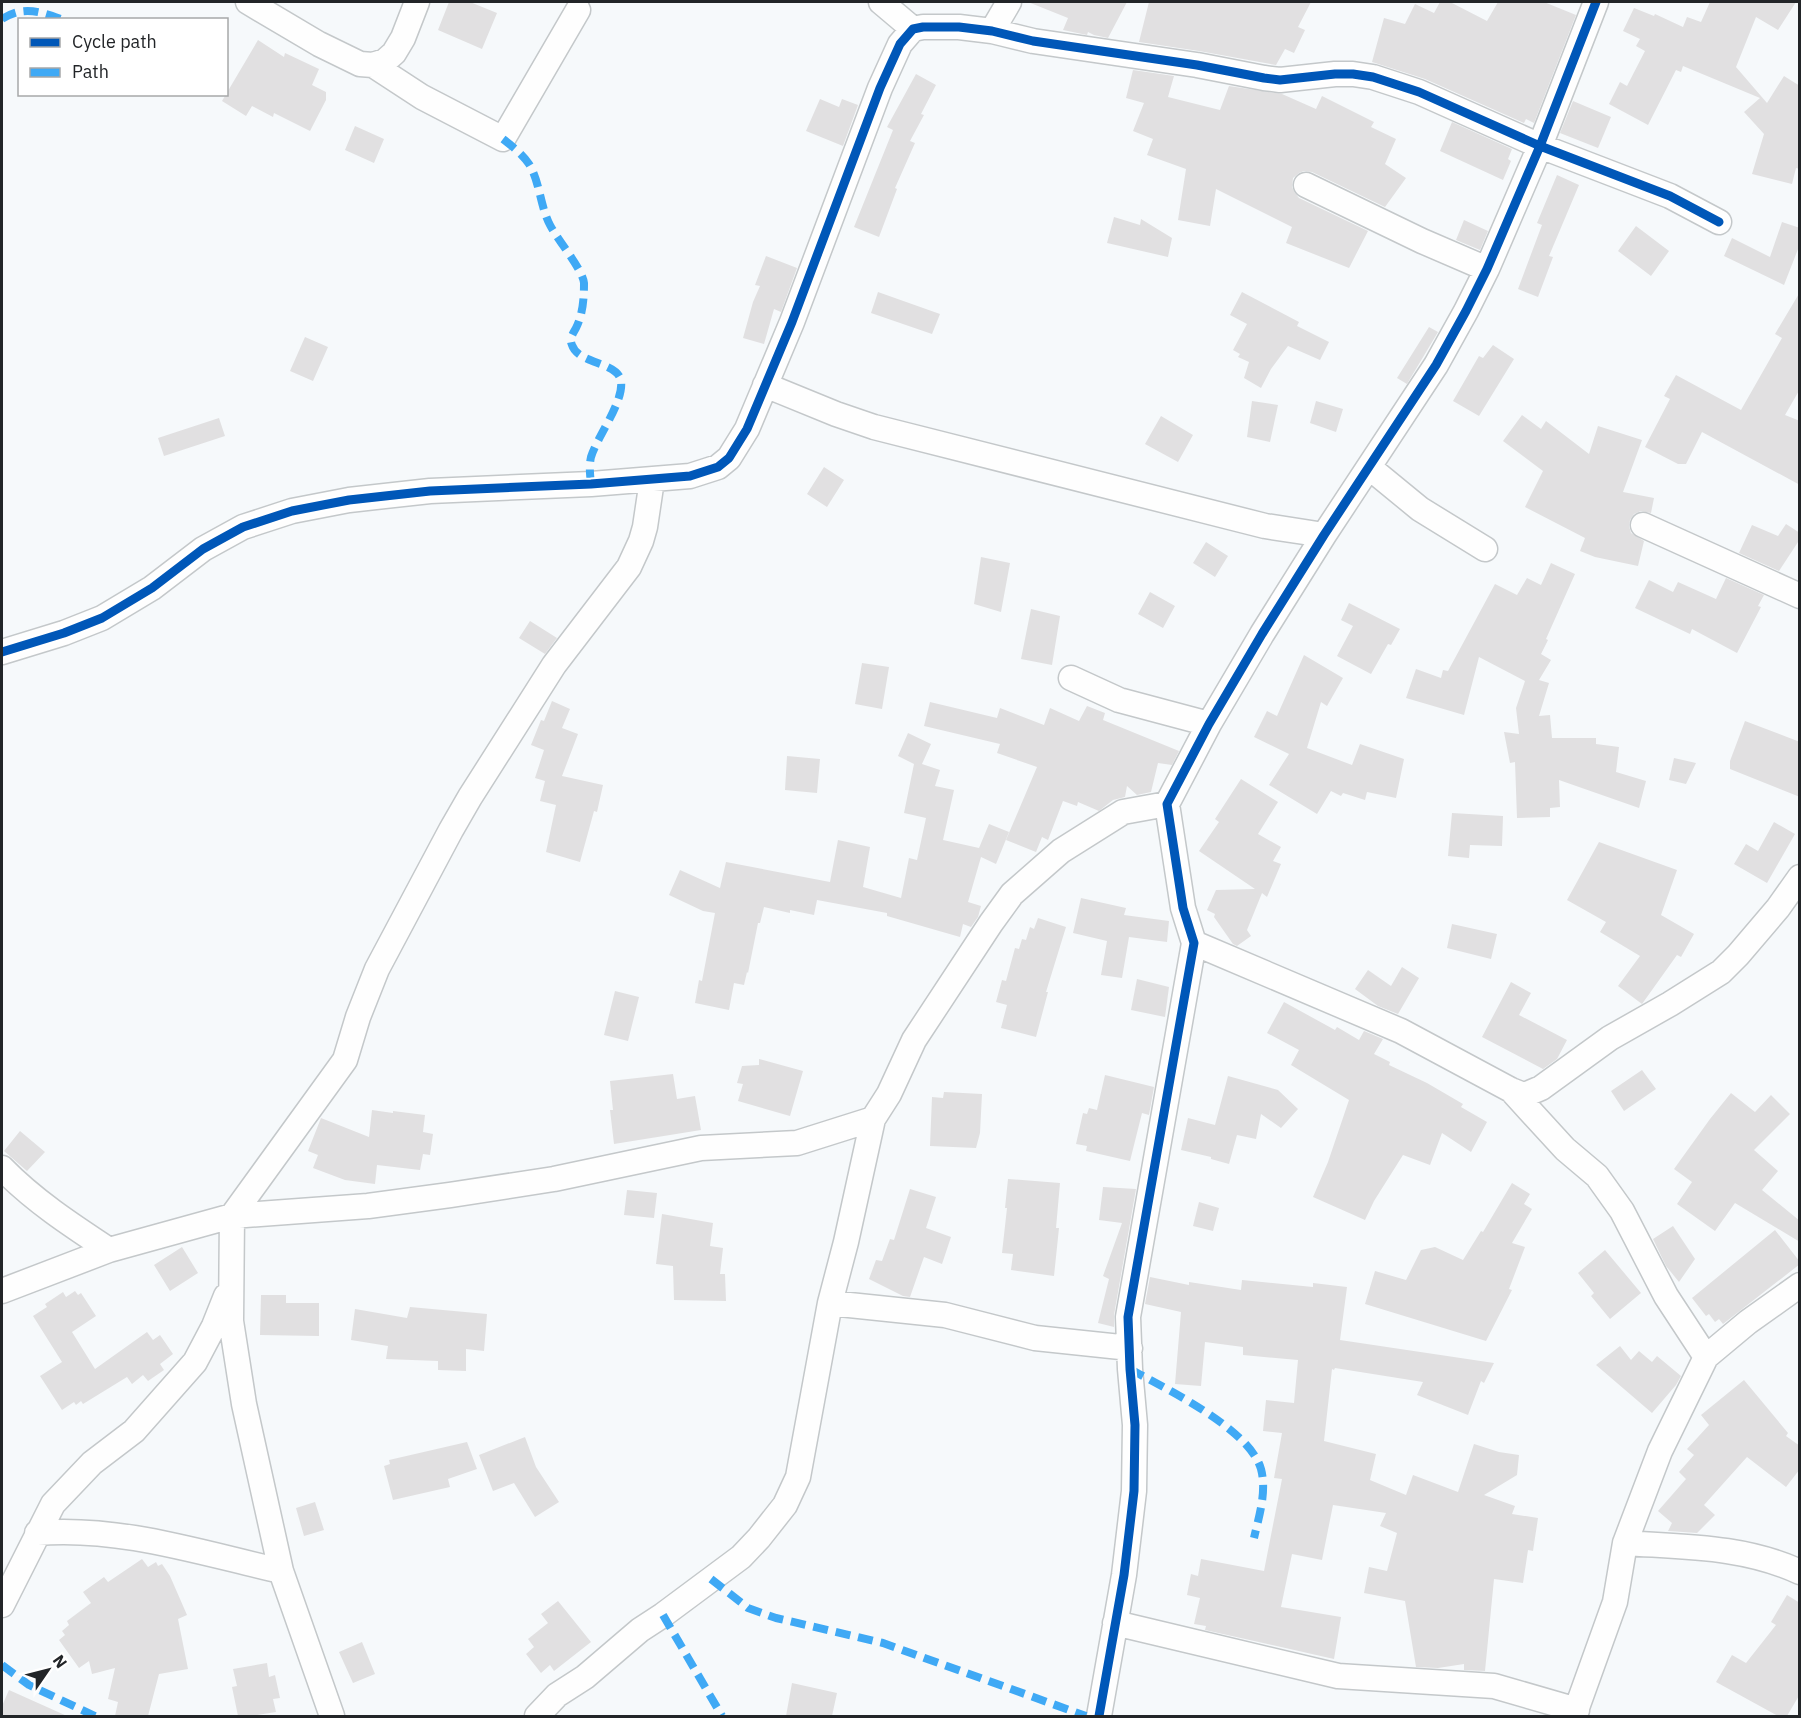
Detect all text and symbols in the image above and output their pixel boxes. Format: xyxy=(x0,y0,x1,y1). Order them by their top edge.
legend xyxy=(18,18,228,96)
text: Cycle path xyxy=(72,30,157,53)
text: Path xyxy=(72,60,109,83)
north arrow xyxy=(18,1640,78,1700)
text: N xyxy=(49,1651,72,1672)

